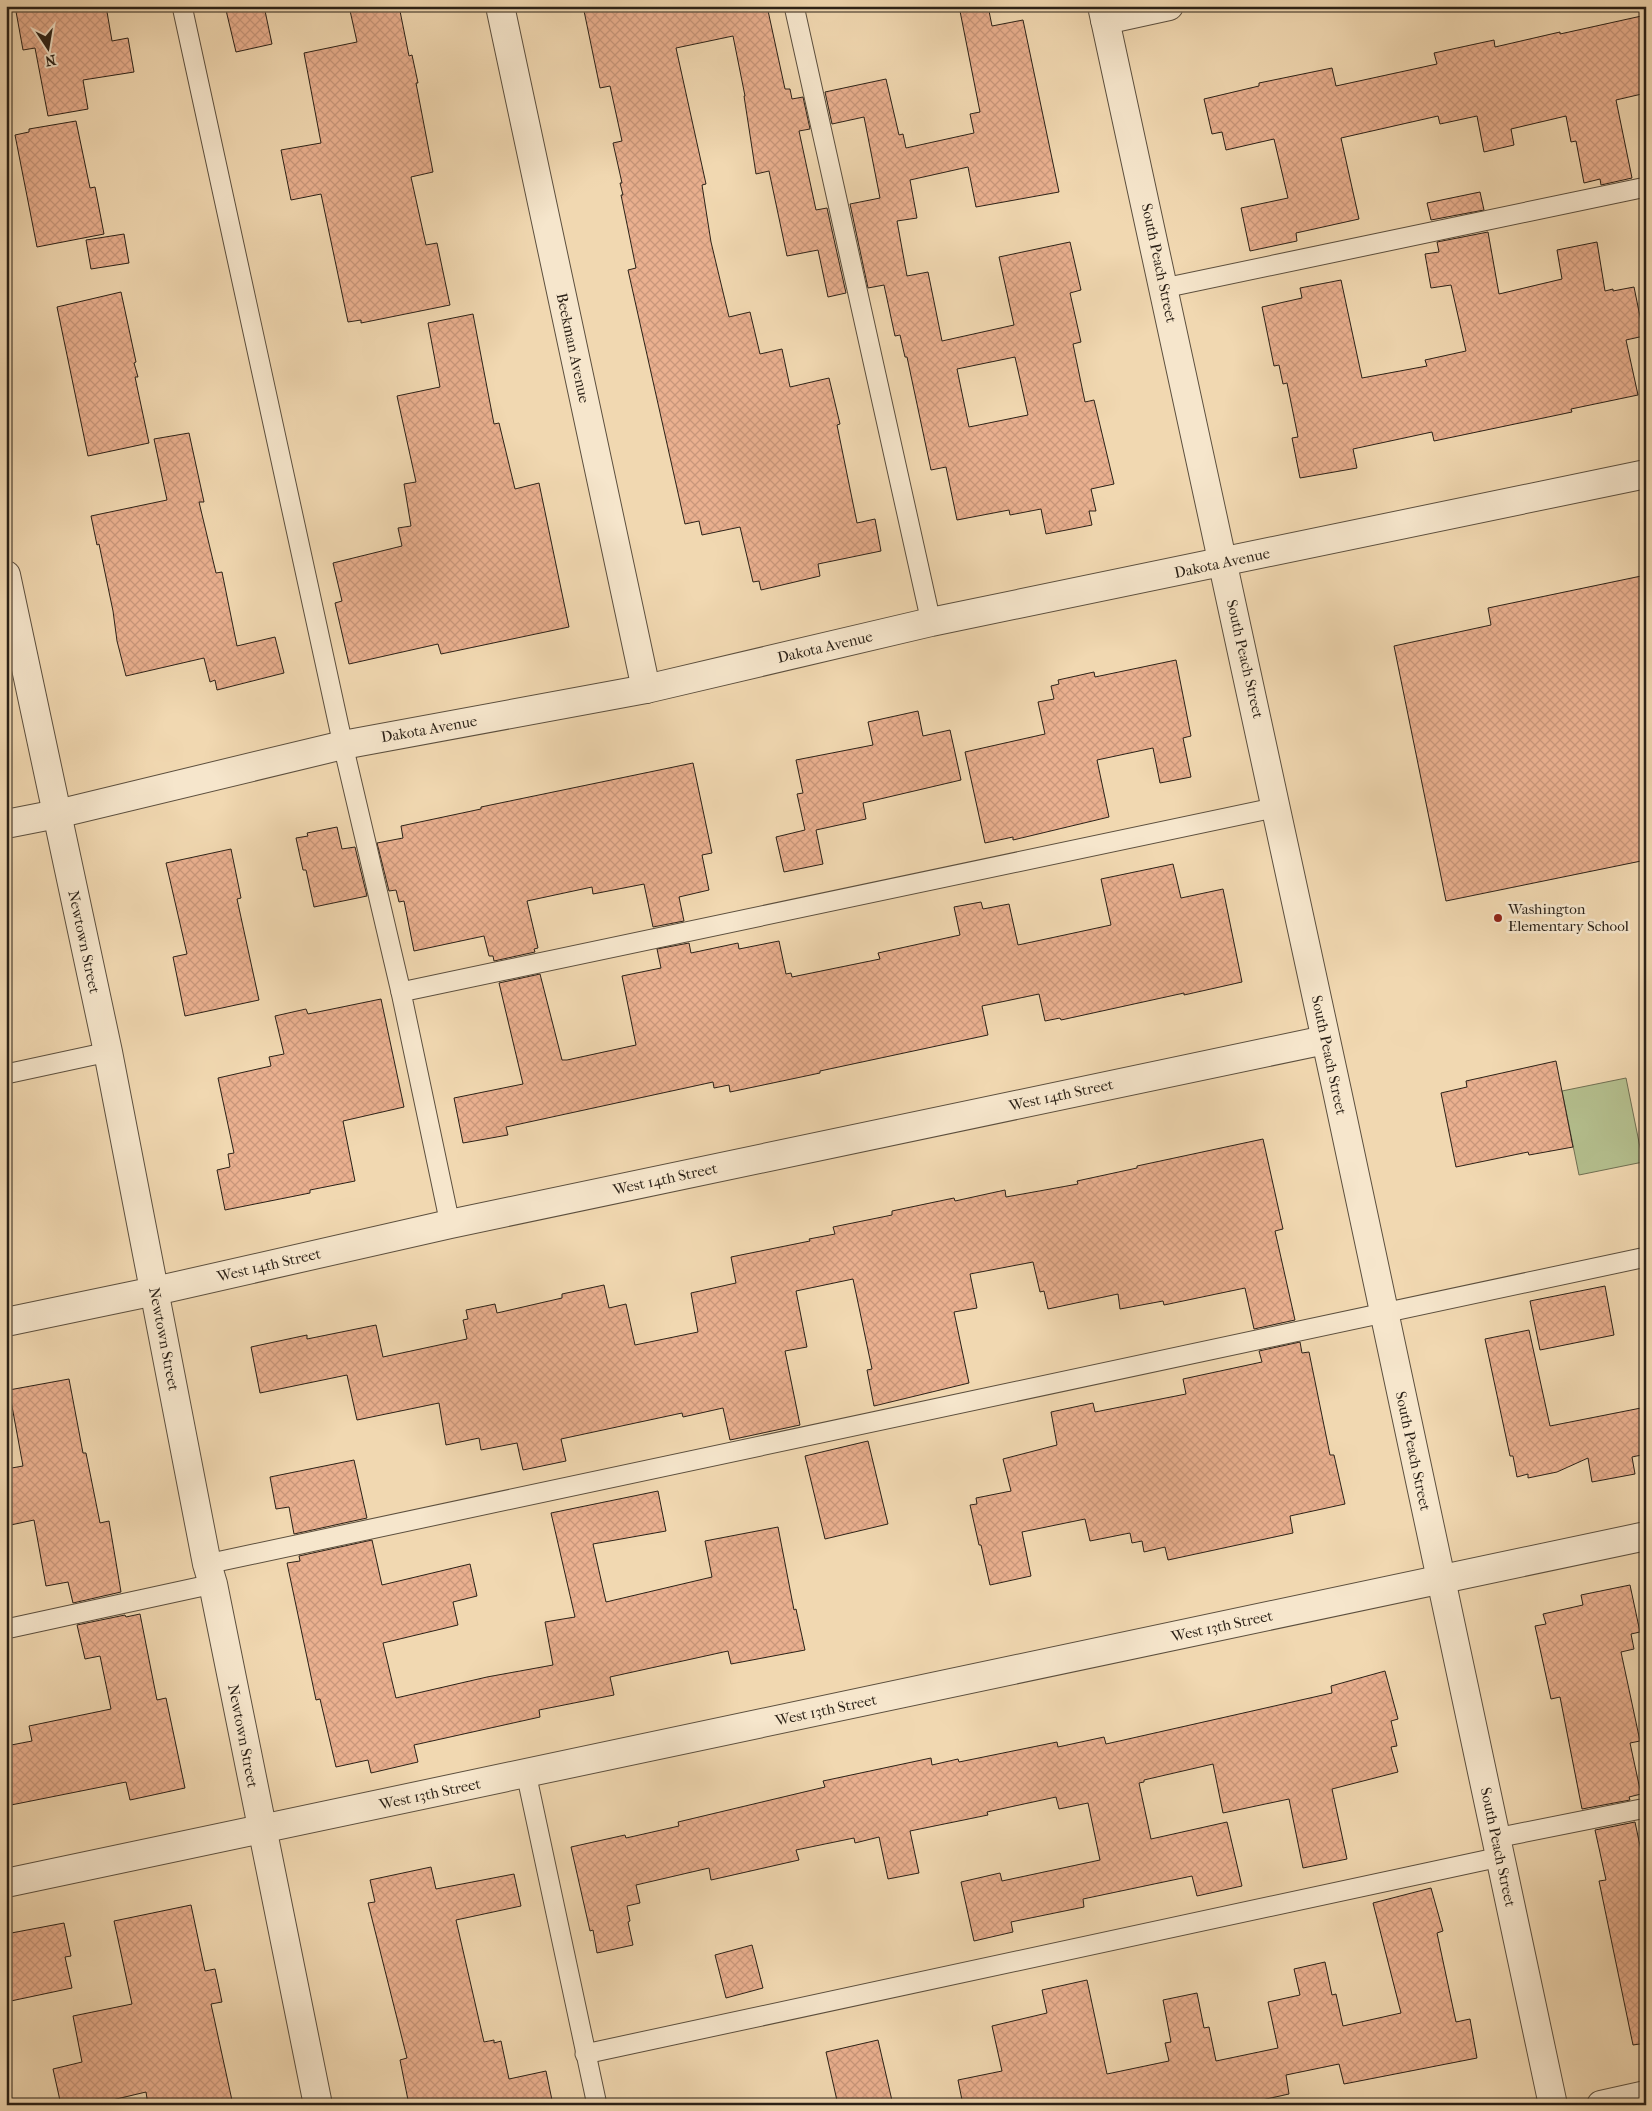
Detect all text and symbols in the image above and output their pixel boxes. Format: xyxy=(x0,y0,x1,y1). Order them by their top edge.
north arrow xyxy=(22,22,72,72)
text: N xyxy=(43,51,58,70)
street label: South Peach Street xyxy=(1138,202,1181,325)
street label: Beekman Avenue xyxy=(553,291,594,405)
street label: Dakota Avenue xyxy=(1173,544,1272,582)
street label: South Peach Street xyxy=(1223,598,1268,721)
street label: Dakota Avenue xyxy=(776,627,875,667)
street label: Dakota Avenue xyxy=(380,712,479,746)
street label: Newtown Street xyxy=(64,889,104,996)
place label: Washington Elementary School xyxy=(1507,900,1629,935)
marker: Washington Elementary School xyxy=(1492,912,1504,924)
street label: South Peach Street xyxy=(1308,994,1351,1117)
street label: West 14th Street xyxy=(1006,1075,1115,1115)
street label: West 14th Street xyxy=(610,1159,719,1199)
street label: West 14th Street xyxy=(214,1244,323,1286)
street label: Newtown Street xyxy=(145,1286,183,1393)
street label: South Peach Street xyxy=(1392,1390,1435,1513)
street label: West 13th Street xyxy=(1169,1606,1275,1646)
street label: Newtown Street xyxy=(224,1683,262,1790)
street label: West 13th Street xyxy=(773,1690,879,1730)
street label: West 13th Street xyxy=(377,1774,483,1814)
street label: South Peach Street xyxy=(1477,1786,1520,1909)

